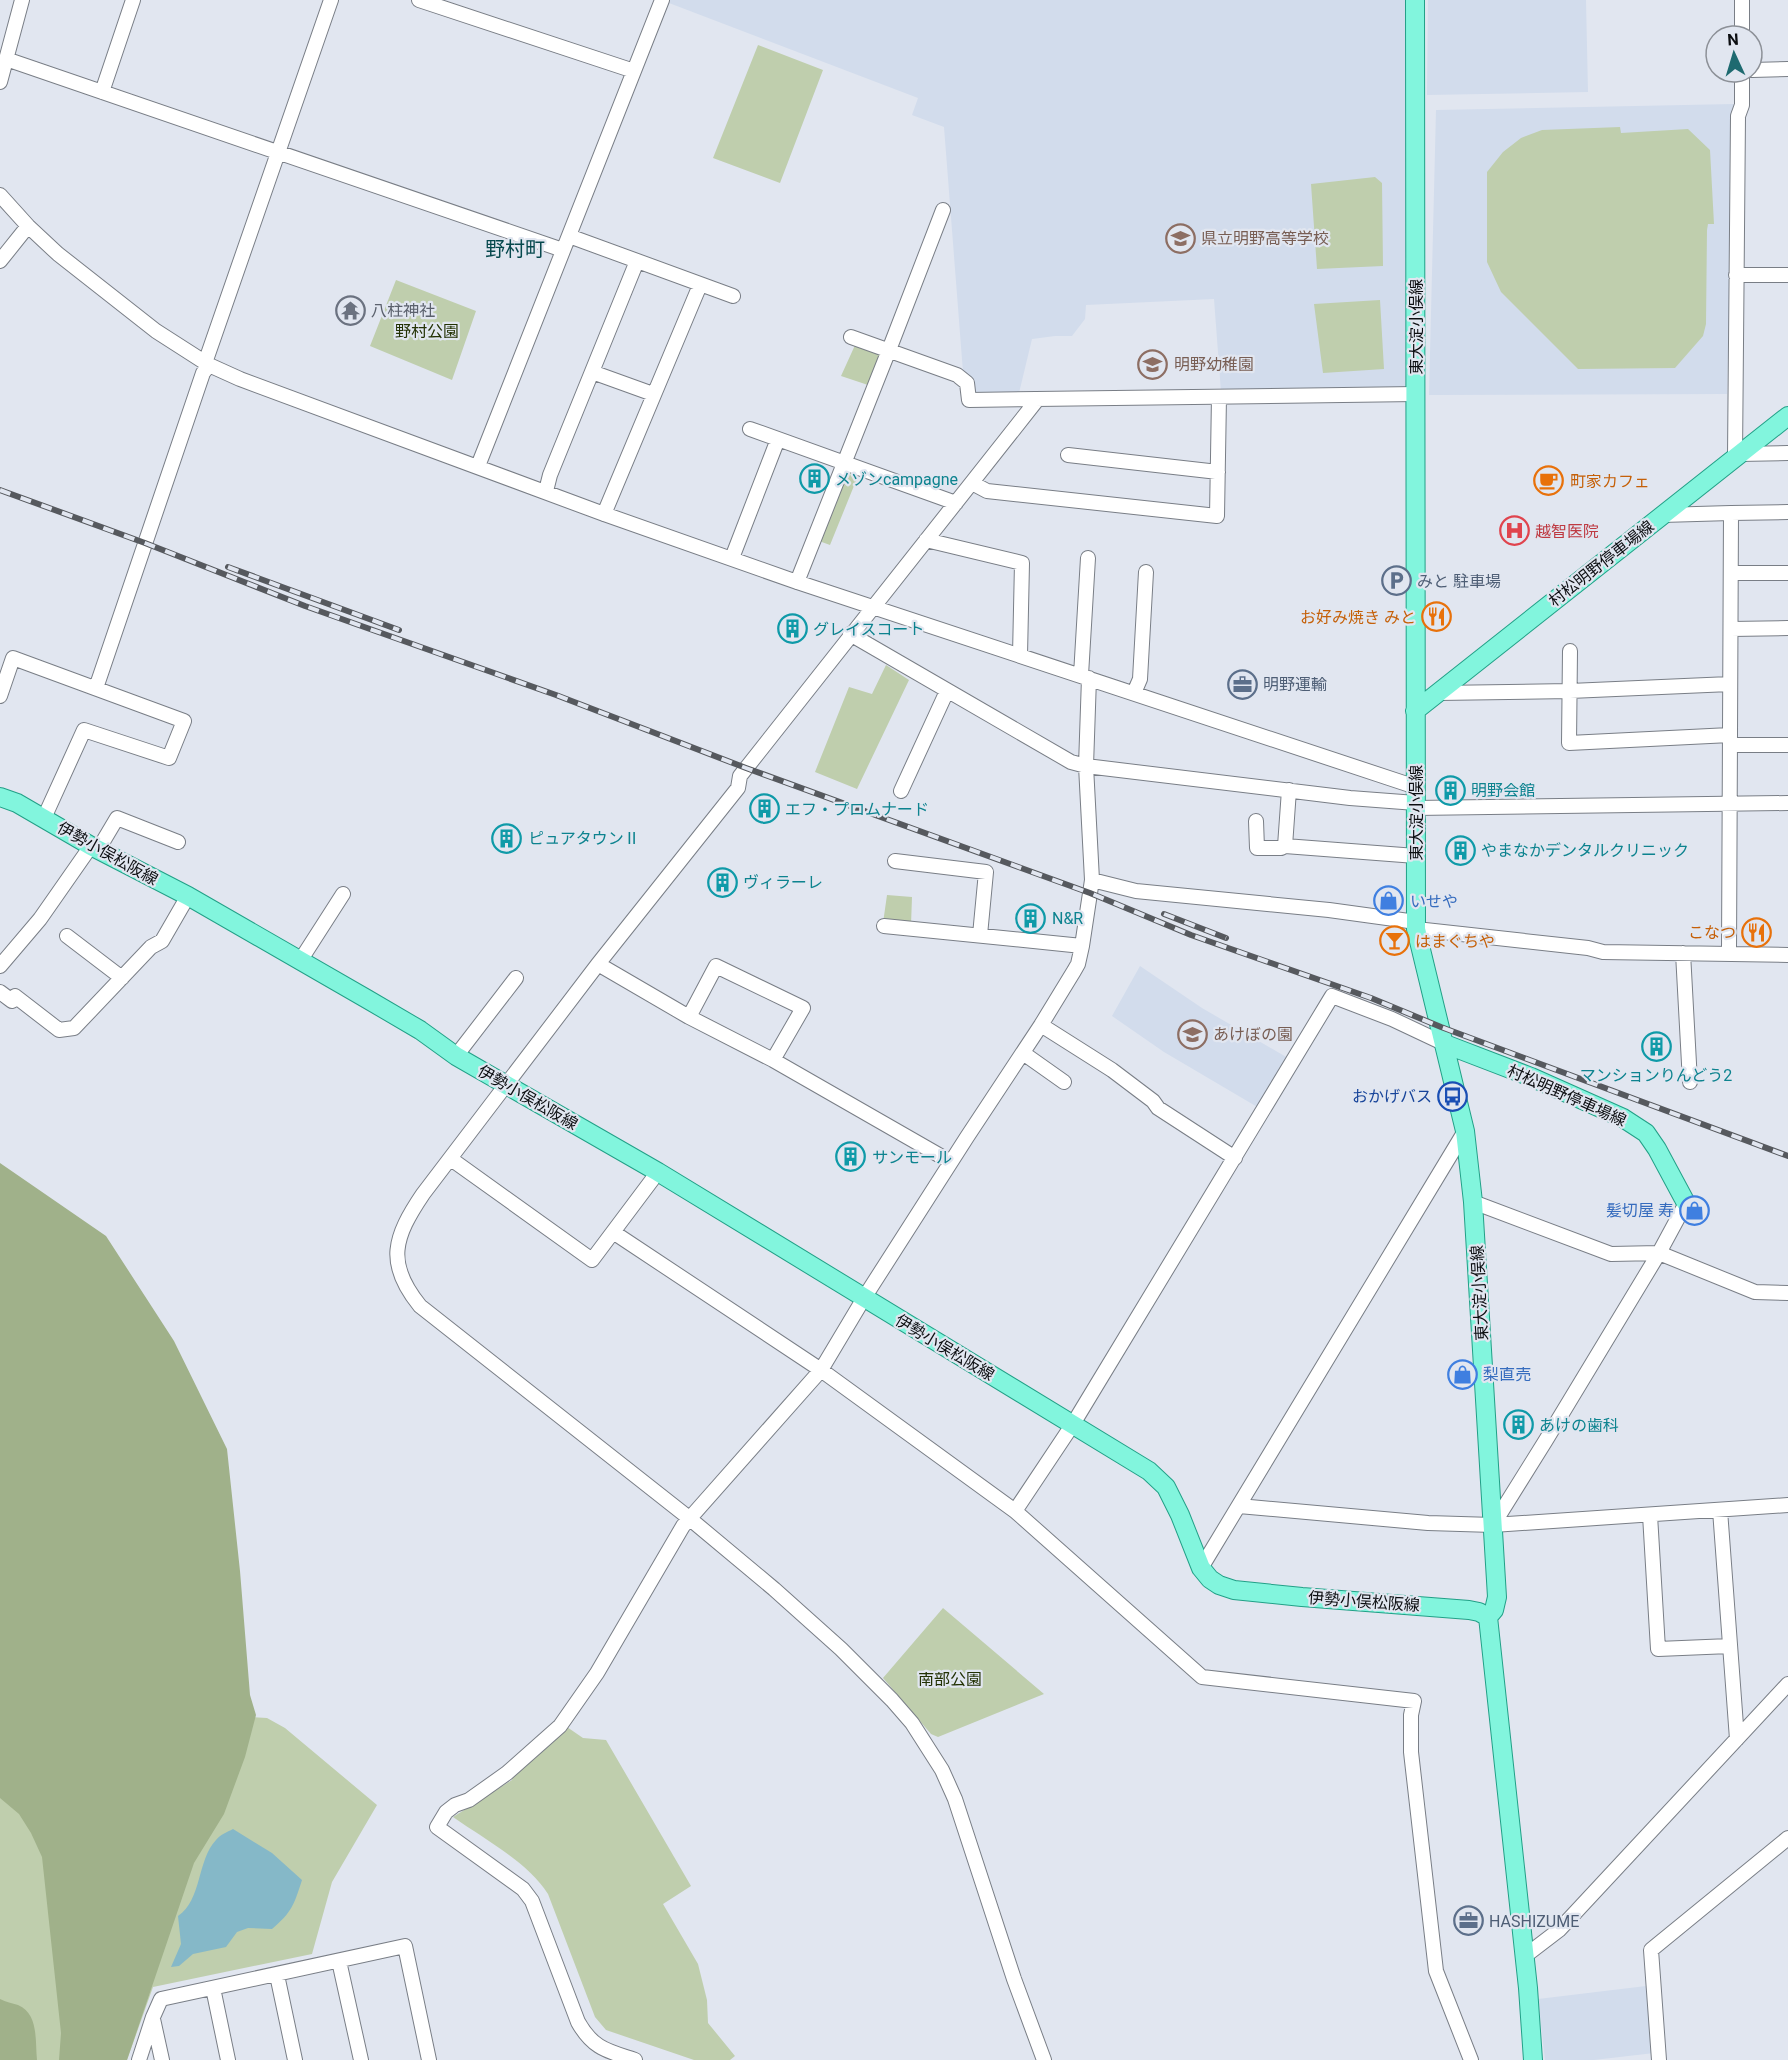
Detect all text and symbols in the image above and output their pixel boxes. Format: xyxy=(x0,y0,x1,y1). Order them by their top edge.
north arrow xyxy=(1704,24,1764,84)
text: N xyxy=(1727,30,1739,49)
school or university icon: 県立明野高等学校 xyxy=(1164,222,1196,254)
place label: 県立明野高等学校 xyxy=(1201,229,1329,248)
district label: 野村町 xyxy=(485,237,545,261)
street label: 東大淀小俣線 xyxy=(1407,279,1426,375)
temple icon: 八柱神社 xyxy=(334,294,366,326)
place label: 八柱神社 xyxy=(371,301,435,320)
park label: 野村公園 xyxy=(395,322,459,341)
school or university icon: 明野幼稚園 xyxy=(1137,348,1169,380)
place label: 明野幼稚園 xyxy=(1174,355,1254,374)
building icon: メゾンcampagne xyxy=(798,463,830,495)
cafe icon: 町家カフェ xyxy=(1533,465,1565,497)
place label: メゾンcampagne xyxy=(835,470,958,489)
place label: 町家カフェ xyxy=(1570,472,1650,491)
hospital icon: 越智医院 xyxy=(1498,515,1530,547)
street label: 村松明野停車場線 xyxy=(1545,517,1658,610)
place label: 越智医院 xyxy=(1535,522,1599,541)
parking icon: みと 駐車場 xyxy=(1380,565,1412,597)
place label: みと 駐車場 xyxy=(1417,572,1501,591)
restaurant icon: お好み焼き みと xyxy=(1421,601,1453,633)
place label: お好み焼き みと xyxy=(1300,608,1416,627)
building icon: グレイスコート xyxy=(776,613,808,645)
place label: グレイスコート xyxy=(813,620,925,639)
office icon: 明野運輸 xyxy=(1226,668,1258,700)
place label: 明野運輸 xyxy=(1263,675,1327,694)
street label: 東大淀小俣線 xyxy=(1407,765,1426,861)
building icon: 明野会館 xyxy=(1434,774,1466,806)
place label: 明野会館 xyxy=(1471,781,1535,800)
building icon: エフ・プロムナード xyxy=(748,793,780,825)
place label: エフ・プロムナード xyxy=(785,800,929,819)
street label: 伊勢小俣松阪線 xyxy=(54,818,161,889)
building icon: ピュアタウンⅡ xyxy=(491,822,523,854)
place label: ピュアタウンⅡ xyxy=(528,829,640,848)
building icon: やまなかデンタルクリニック xyxy=(1444,834,1476,866)
place label: やまなかデンタルクリニック xyxy=(1481,841,1689,860)
building icon: ヴィラーレ xyxy=(706,866,738,898)
place label: ヴィラーレ xyxy=(743,873,823,892)
shop icon: いせや xyxy=(1373,885,1405,917)
place label: いせや xyxy=(1410,892,1458,911)
building icon: N&R xyxy=(1015,902,1047,934)
place label: N&R xyxy=(1052,909,1083,928)
restaurant icon: こなつ xyxy=(1741,916,1773,948)
place label: こなつ xyxy=(1688,923,1736,942)
bar icon: はまぐちや xyxy=(1378,925,1410,957)
place label: はまぐちや xyxy=(1415,932,1495,951)
school or university icon: あけぼの園 xyxy=(1176,1018,1208,1050)
place label: あけぼの園 xyxy=(1213,1025,1293,1044)
building icon: マンションりんどう2 xyxy=(1640,1031,1672,1063)
street label: 伊勢小俣松阪線 xyxy=(474,1061,581,1134)
street label: 村松明野停車場線 xyxy=(1504,1061,1629,1130)
place label: マンションりんどう2 xyxy=(1580,1066,1732,1085)
bus stop icon: おかげバス xyxy=(1437,1080,1469,1112)
place label: おかげバス xyxy=(1352,1087,1432,1106)
building icon: サンモール xyxy=(835,1141,867,1173)
place label: サンモール xyxy=(872,1148,952,1167)
shop icon: 髪切屋 寿 xyxy=(1679,1194,1711,1226)
place label: 髪切屋 寿 xyxy=(1606,1201,1674,1220)
street label: 東大淀小俣線 xyxy=(1467,1245,1491,1341)
street label: 伊勢小俣松阪線 xyxy=(892,1310,998,1384)
shop icon: 梨直売 xyxy=(1446,1358,1478,1390)
place label: 梨直売 xyxy=(1483,1365,1531,1384)
building icon: あけの歯科 xyxy=(1502,1409,1534,1441)
place label: あけの歯科 xyxy=(1539,1416,1619,1435)
street label: 伊勢小俣松阪線 xyxy=(1307,1588,1420,1615)
park label: 南部公園 xyxy=(918,1670,982,1689)
office icon: HASHIZUME xyxy=(1452,1905,1484,1937)
place label: HASHIZUME xyxy=(1489,1912,1579,1931)

